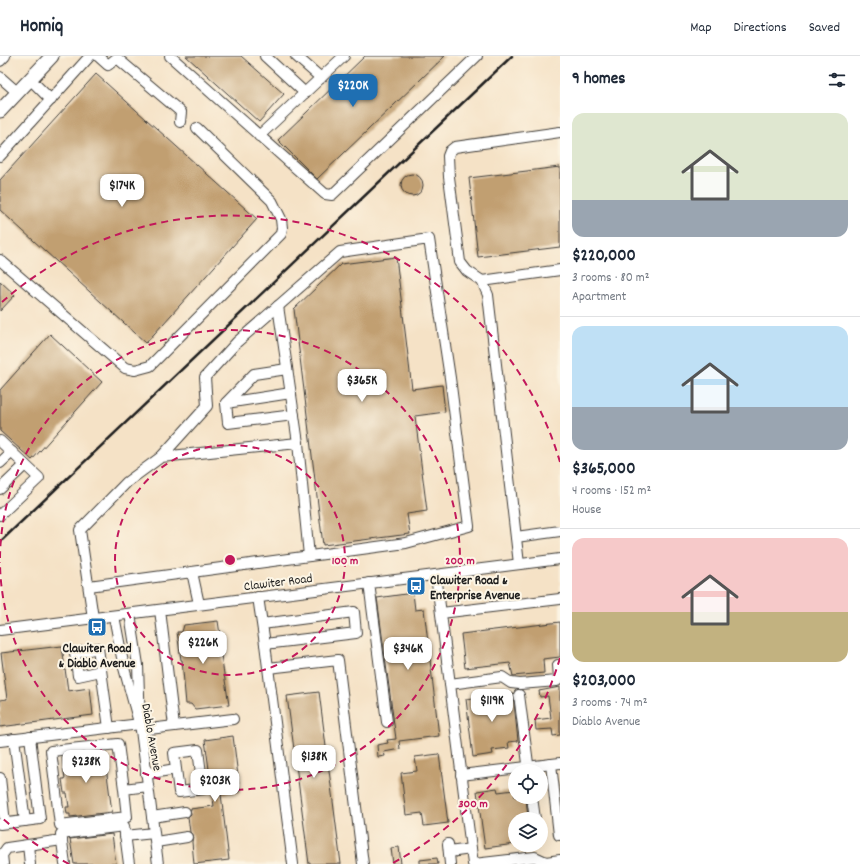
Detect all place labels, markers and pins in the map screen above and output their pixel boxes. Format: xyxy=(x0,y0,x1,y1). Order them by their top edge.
pin: $220K xyxy=(325,74,381,108)
pin: $174K xyxy=(94,174,150,208)
pin: $365K xyxy=(334,369,390,403)
centre of rings xyxy=(223,553,237,567)
place label: Clawiter Road & Enterprise Avenue xyxy=(430,572,520,606)
bus stop icon: Clawiter Road & Enterprise Avenue xyxy=(405,575,427,597)
bus stop icon: Clawiter Road & Diablo Avenue xyxy=(86,616,108,638)
pin: $226K xyxy=(175,631,231,665)
pin: $346K xyxy=(380,637,436,671)
place label: Clawiter Road & Diablo Avenue xyxy=(59,640,136,674)
pin: $119K xyxy=(464,689,520,723)
pin: $138K xyxy=(286,745,342,779)
pin: $238K xyxy=(58,750,114,784)
pin: $203K xyxy=(187,769,243,803)

